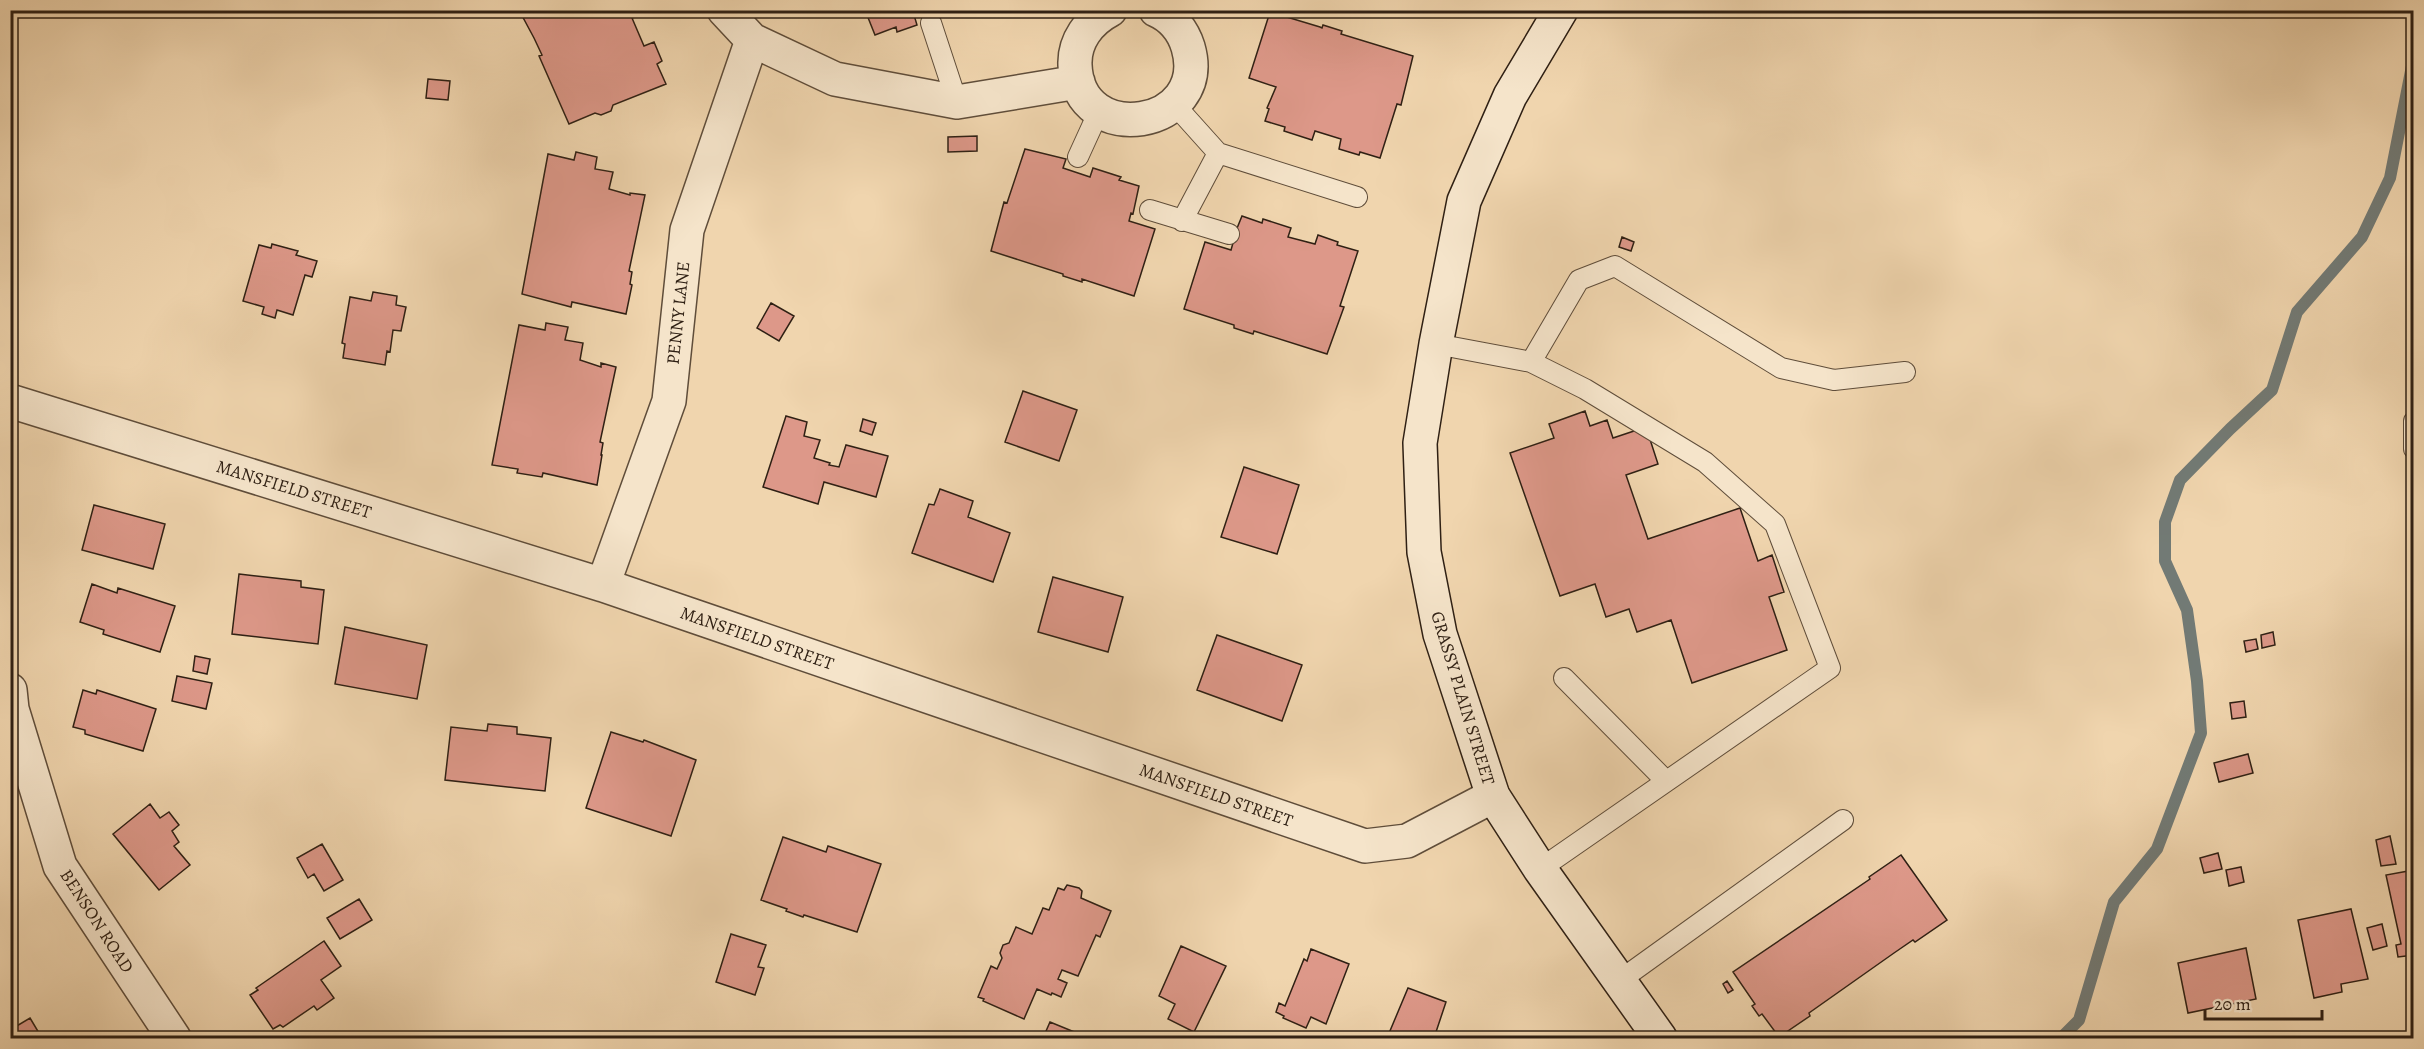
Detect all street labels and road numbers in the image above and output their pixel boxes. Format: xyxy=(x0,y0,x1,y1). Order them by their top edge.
street label: PENNY LANE xyxy=(661,260,695,366)
street label: MANSFIELD STREET xyxy=(213,454,375,524)
street label: MANSFIELD STREET xyxy=(677,600,837,676)
street label: GRASSY PLAIN STREET xyxy=(1425,608,1501,788)
street label: MANSFIELD STREET xyxy=(1136,757,1296,833)
street label: BENSON ROAD xyxy=(55,865,139,977)

